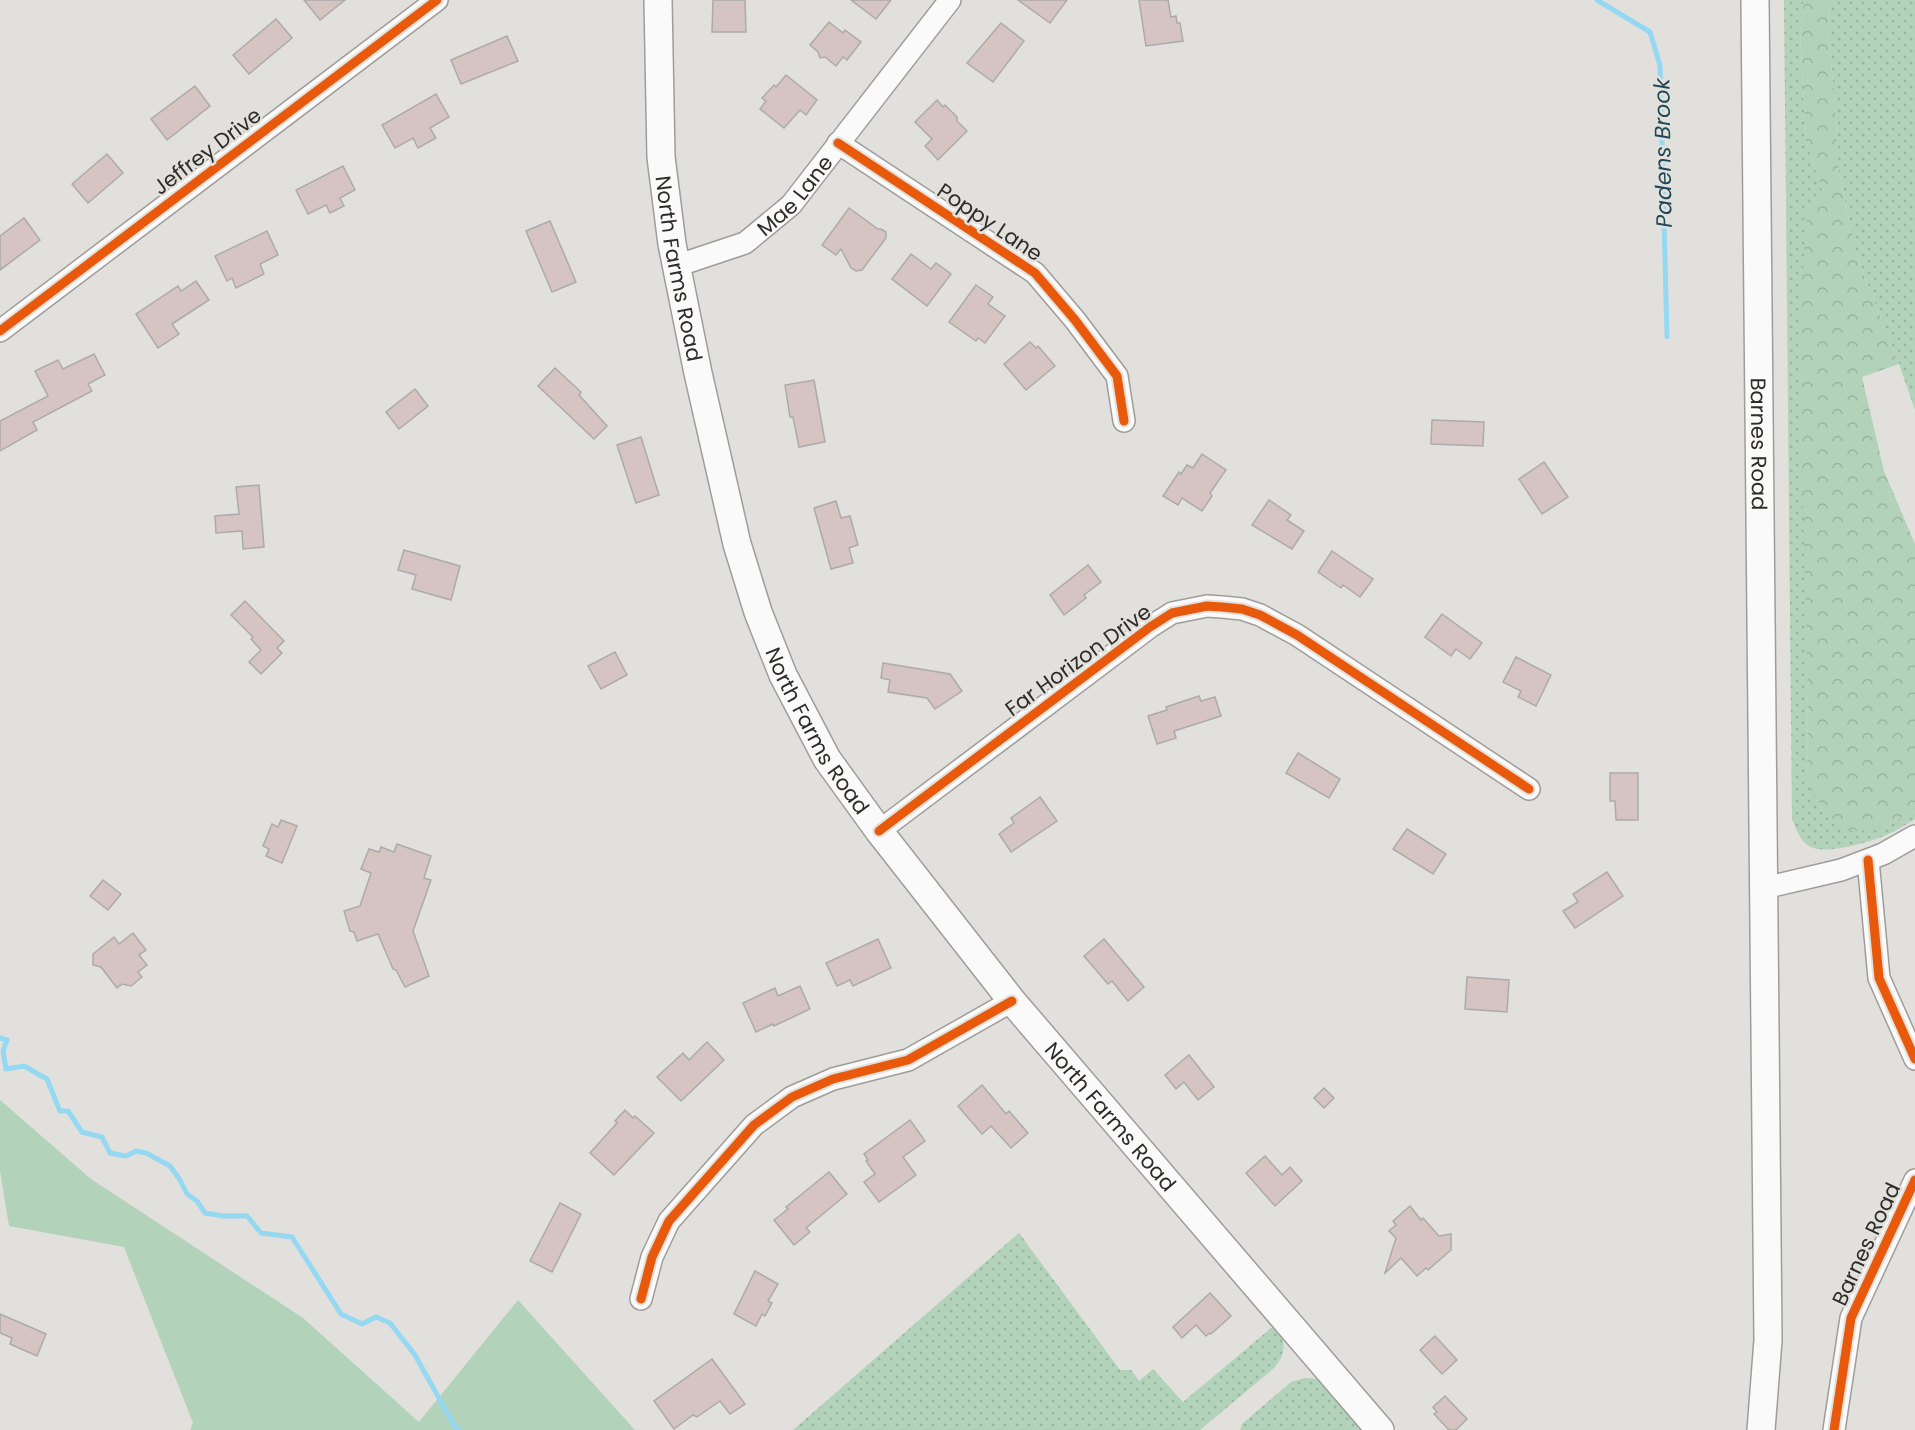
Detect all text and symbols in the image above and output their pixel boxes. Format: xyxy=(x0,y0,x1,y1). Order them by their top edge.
water label: Padens Brook xyxy=(1646,76,1680,228)
street label: Jeffrey Drive xyxy=(147,101,267,201)
street label: Mae Lane xyxy=(750,149,839,242)
street label: North Farms Road xyxy=(649,174,710,364)
street label: Poppy Lane xyxy=(932,176,1048,268)
street label: Barnes Road xyxy=(1744,378,1774,510)
street label: Far Horizon Drive xyxy=(999,597,1157,723)
street label: North Farms Road xyxy=(759,643,877,820)
street label: North Farms Road xyxy=(1039,1035,1183,1197)
street label: Barnes Road xyxy=(1825,1178,1907,1310)

